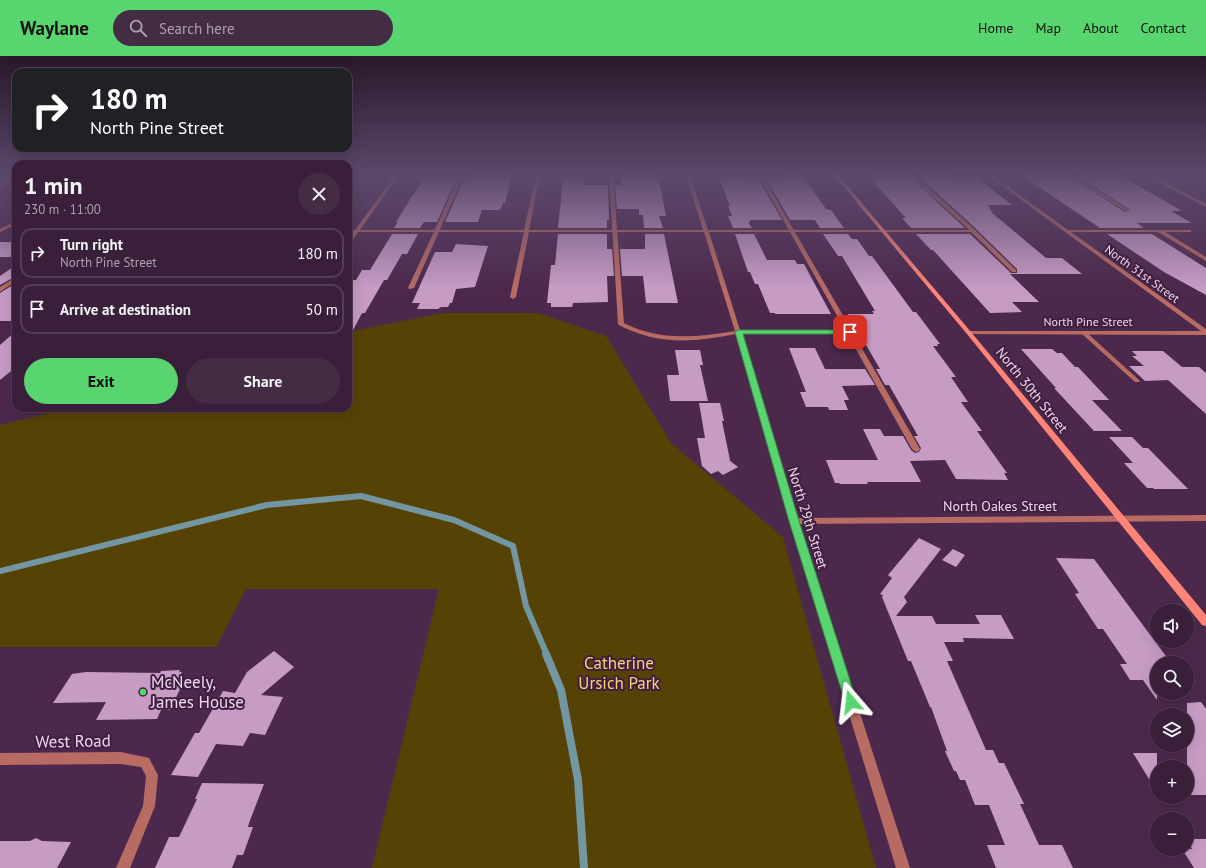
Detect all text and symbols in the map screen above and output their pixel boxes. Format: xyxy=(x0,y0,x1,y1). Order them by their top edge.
search box xyxy=(113,10,393,46)
text: Waylane xyxy=(20,16,89,40)
icon: search xyxy=(127,17,149,39)
text: Search here xyxy=(159,19,235,38)
text: Home xyxy=(978,19,1013,37)
text: Map xyxy=(1035,19,1061,37)
text: About xyxy=(1083,19,1119,37)
text: Contact xyxy=(1141,19,1186,37)
text: 180 m xyxy=(90,80,167,117)
icon: right xyxy=(24,84,76,136)
text: North Pine Street xyxy=(90,116,224,139)
text: 1 min xyxy=(24,170,83,201)
button: close xyxy=(298,173,340,215)
text: 230 m · 11:00 xyxy=(24,201,101,218)
text: Turn right xyxy=(60,235,123,254)
street label: North 31st Street xyxy=(1102,241,1183,306)
icon: right xyxy=(26,242,48,264)
text: 180 m xyxy=(297,244,338,263)
text: North Pine Street xyxy=(60,254,157,271)
icon: arrive xyxy=(26,298,48,320)
text: Arrive at destination xyxy=(60,300,191,319)
text: 50 m xyxy=(305,300,338,319)
street label: North Pine Street xyxy=(1043,314,1133,329)
pin xyxy=(833,315,867,349)
icon: arrive xyxy=(839,321,861,343)
street label: North 30th Street xyxy=(992,343,1072,437)
button: Exit xyxy=(24,358,178,404)
button: Share xyxy=(186,358,340,404)
street label: North 29th Street xyxy=(784,465,832,571)
street label: North Oakes Street xyxy=(943,497,1057,515)
map controls xyxy=(1150,604,1194,856)
button: sound xyxy=(1150,604,1194,648)
park label: Catherine Ursich Park xyxy=(578,652,660,694)
button: search xyxy=(1150,656,1194,700)
place label: McNeely, James House xyxy=(150,671,244,713)
position arrow xyxy=(830,681,872,723)
marker: McNeely, James House xyxy=(138,687,148,697)
button: layers xyxy=(1150,708,1194,752)
street label: West Road xyxy=(35,729,111,753)
button: + xyxy=(1150,760,1194,804)
button: − xyxy=(1150,812,1194,856)

